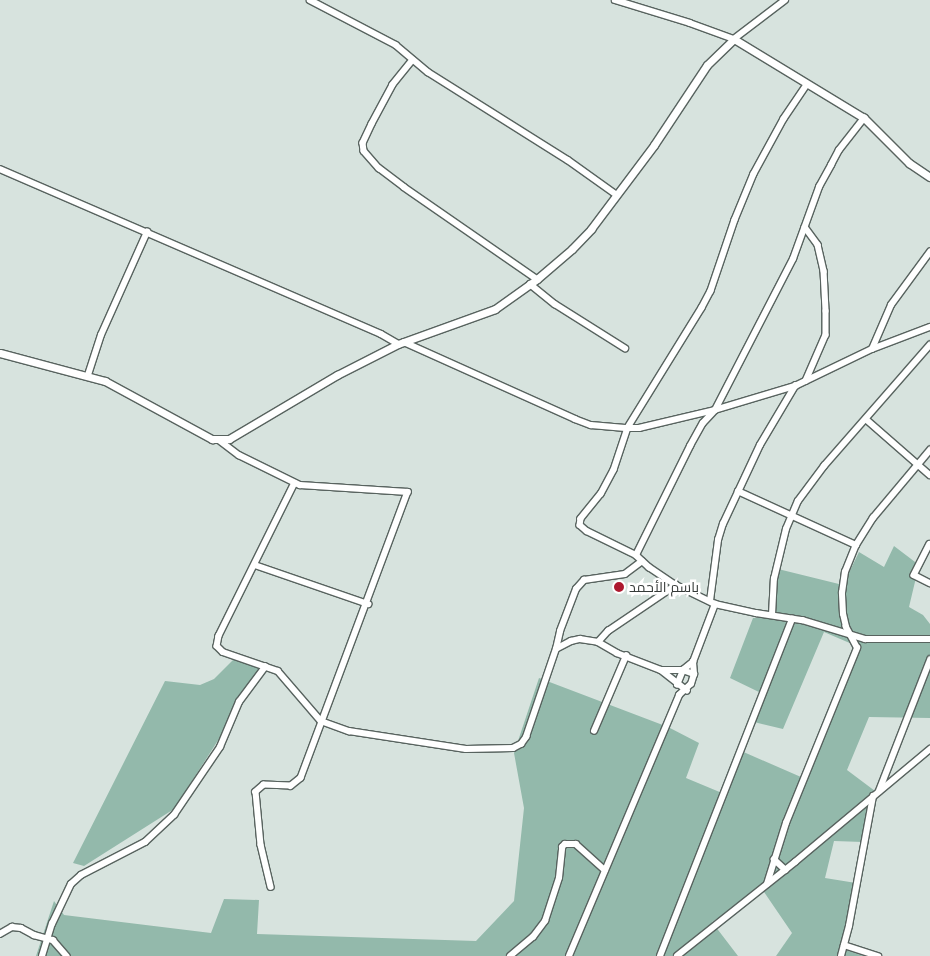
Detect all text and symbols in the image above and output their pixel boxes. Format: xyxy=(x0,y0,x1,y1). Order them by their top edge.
place label: باسم الأحمد xyxy=(629,579,699,595)
marker: باسم الأحمد xyxy=(613,581,625,593)

